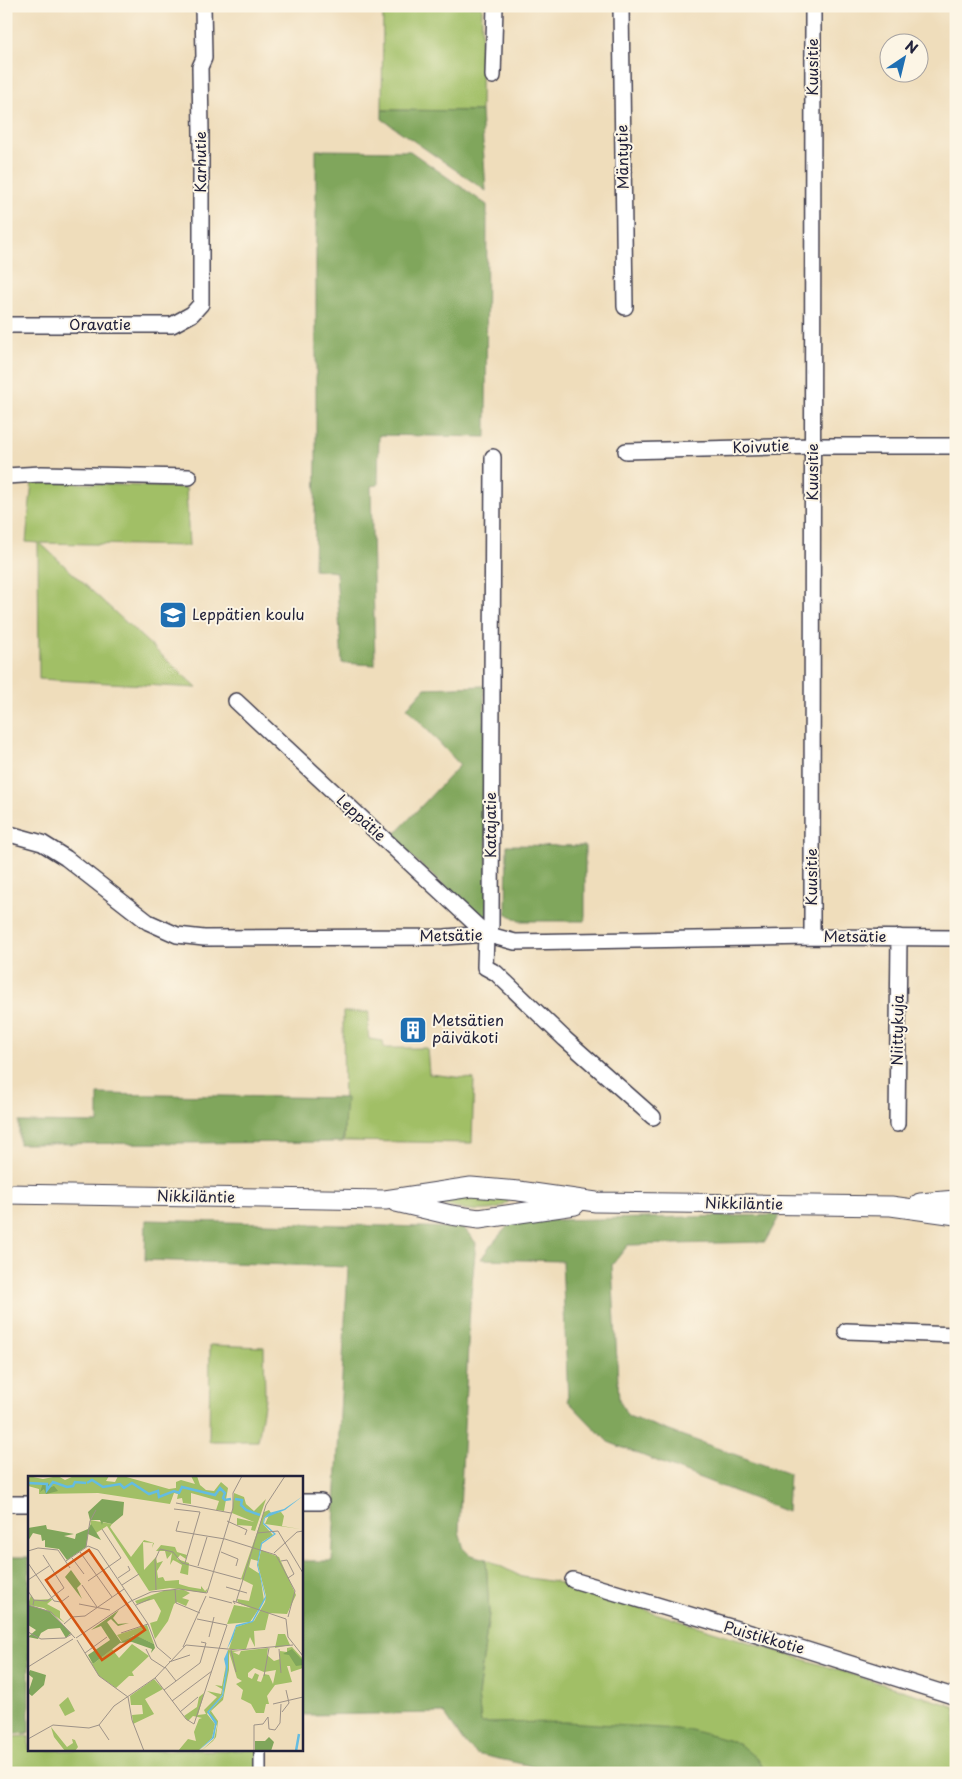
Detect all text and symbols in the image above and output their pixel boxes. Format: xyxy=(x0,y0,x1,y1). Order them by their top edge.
north arrow xyxy=(880,32,930,82)
text: N xyxy=(901,35,922,59)
street label: Kuusitie xyxy=(800,38,823,96)
street label: Mäntytie xyxy=(609,124,634,190)
street label: Karhutie xyxy=(188,131,211,193)
street label: Oravatie xyxy=(69,312,131,335)
street label: Koivutie xyxy=(732,433,790,458)
street label: Kuusitie xyxy=(800,443,823,501)
school or university icon: Leppätien koulu xyxy=(158,600,188,630)
place label: Leppätien koulu xyxy=(192,602,304,625)
street label: Leppätie xyxy=(332,788,392,846)
street label: Katajatie xyxy=(478,792,501,858)
street label: Kuusitie xyxy=(799,848,822,906)
street label: Metsätie xyxy=(419,922,483,947)
street label: Metsätie xyxy=(823,924,887,947)
street label: Niittykuja xyxy=(884,993,909,1066)
place label: Metsätien päiväkoti xyxy=(432,1008,504,1048)
building icon: Metsätien päiväkoti xyxy=(398,1015,428,1045)
street label: Nikkiläntie xyxy=(157,1183,235,1208)
street label: Nikkiläntie xyxy=(705,1190,783,1215)
inset map xyxy=(28,1476,302,1752)
street label: Puistikkotie xyxy=(721,1614,808,1659)

